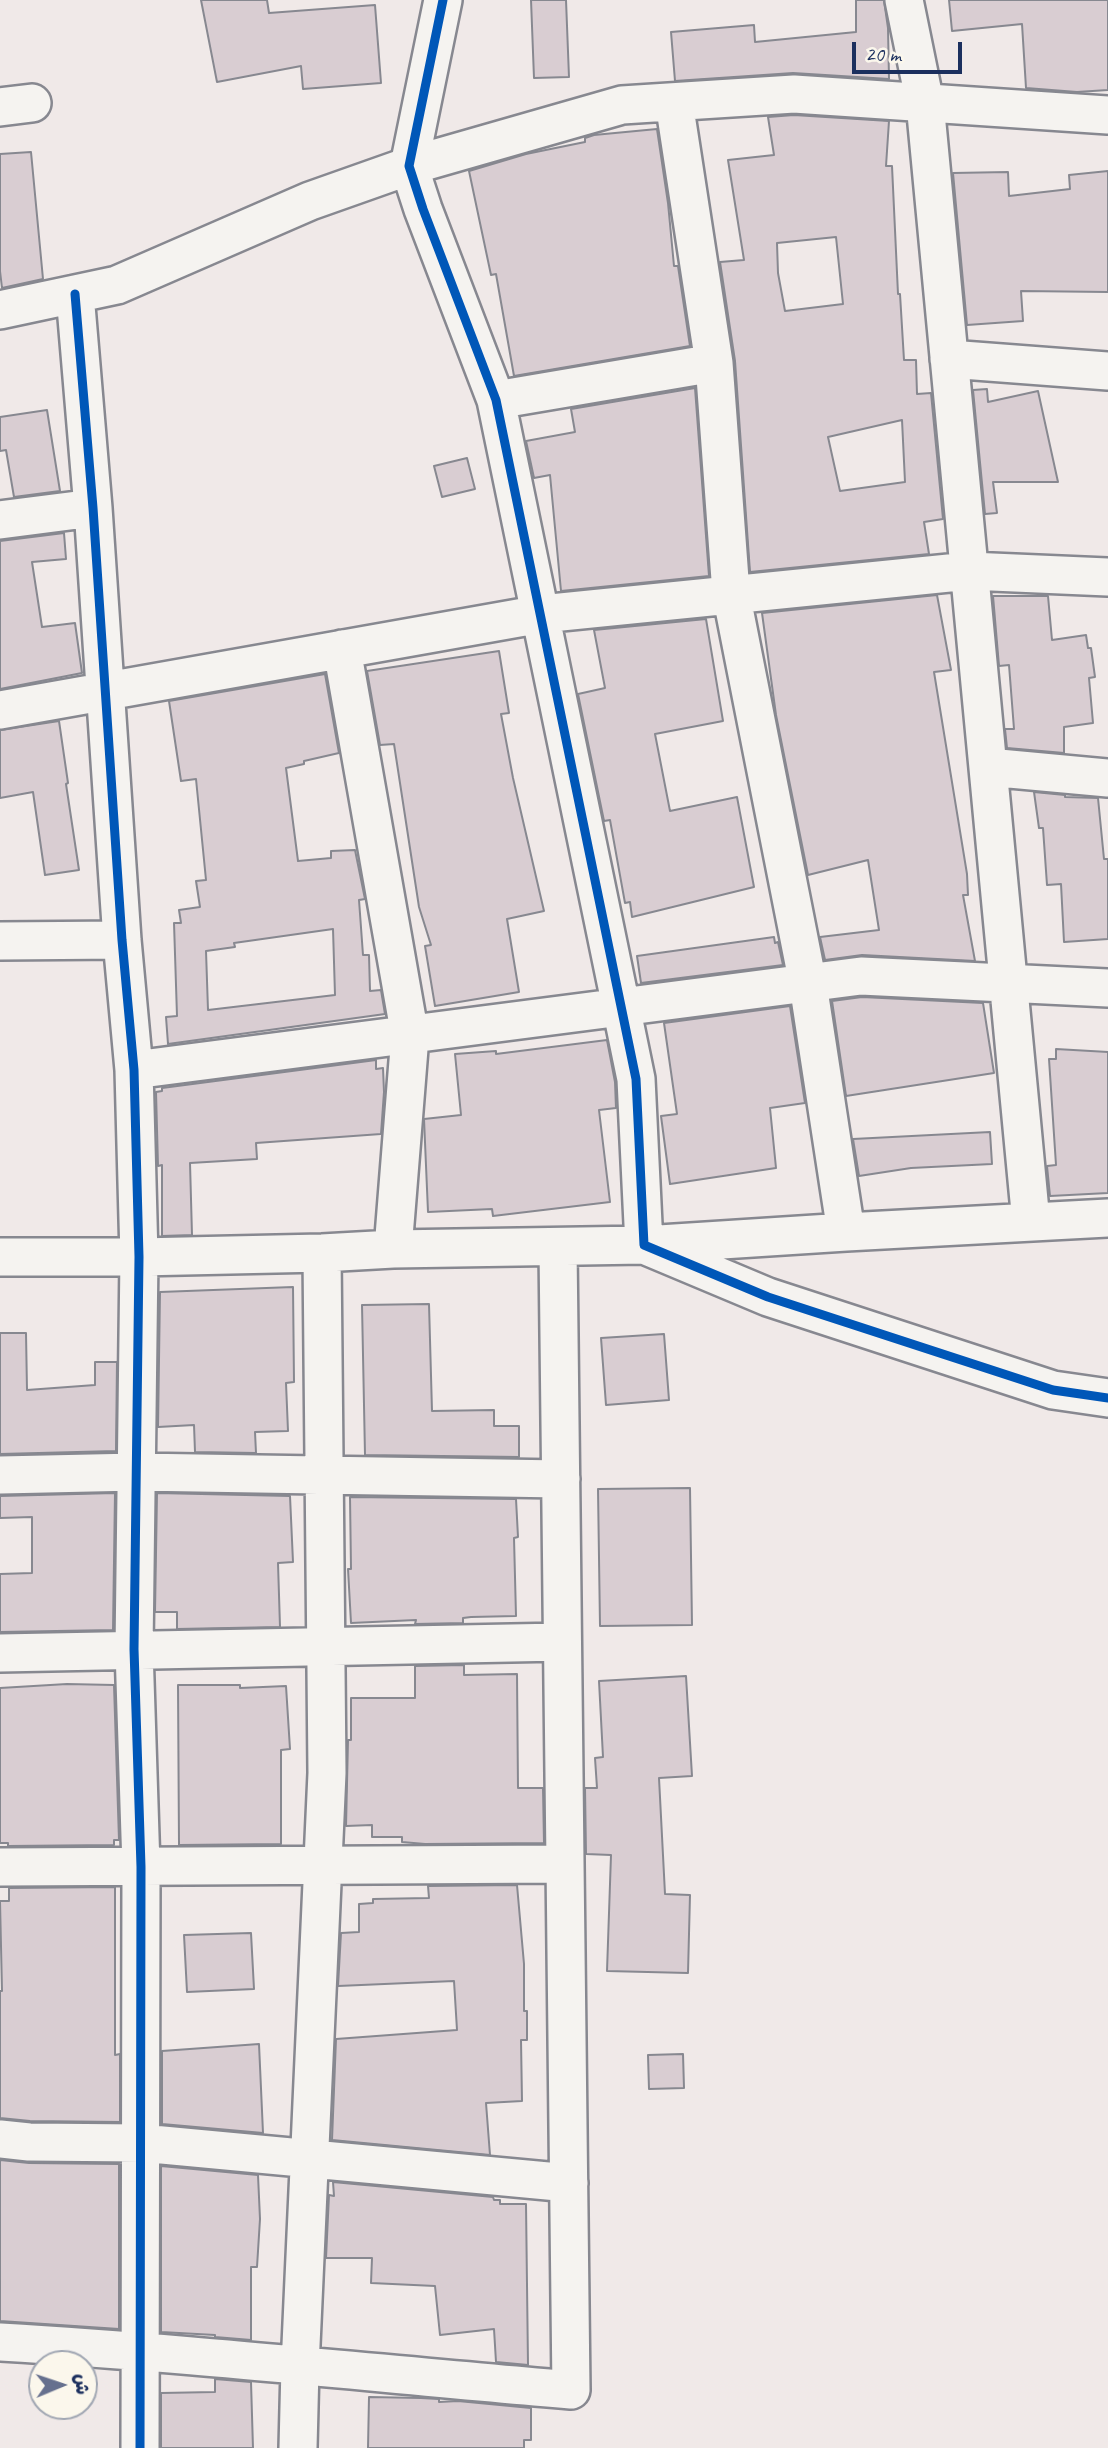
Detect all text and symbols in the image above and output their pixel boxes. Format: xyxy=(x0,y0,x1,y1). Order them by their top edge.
scale bar xyxy=(856,28,966,72)
text: 20 m xyxy=(865,41,901,67)
north arrow xyxy=(28,2350,98,2420)
text: ش xyxy=(70,2373,94,2395)

